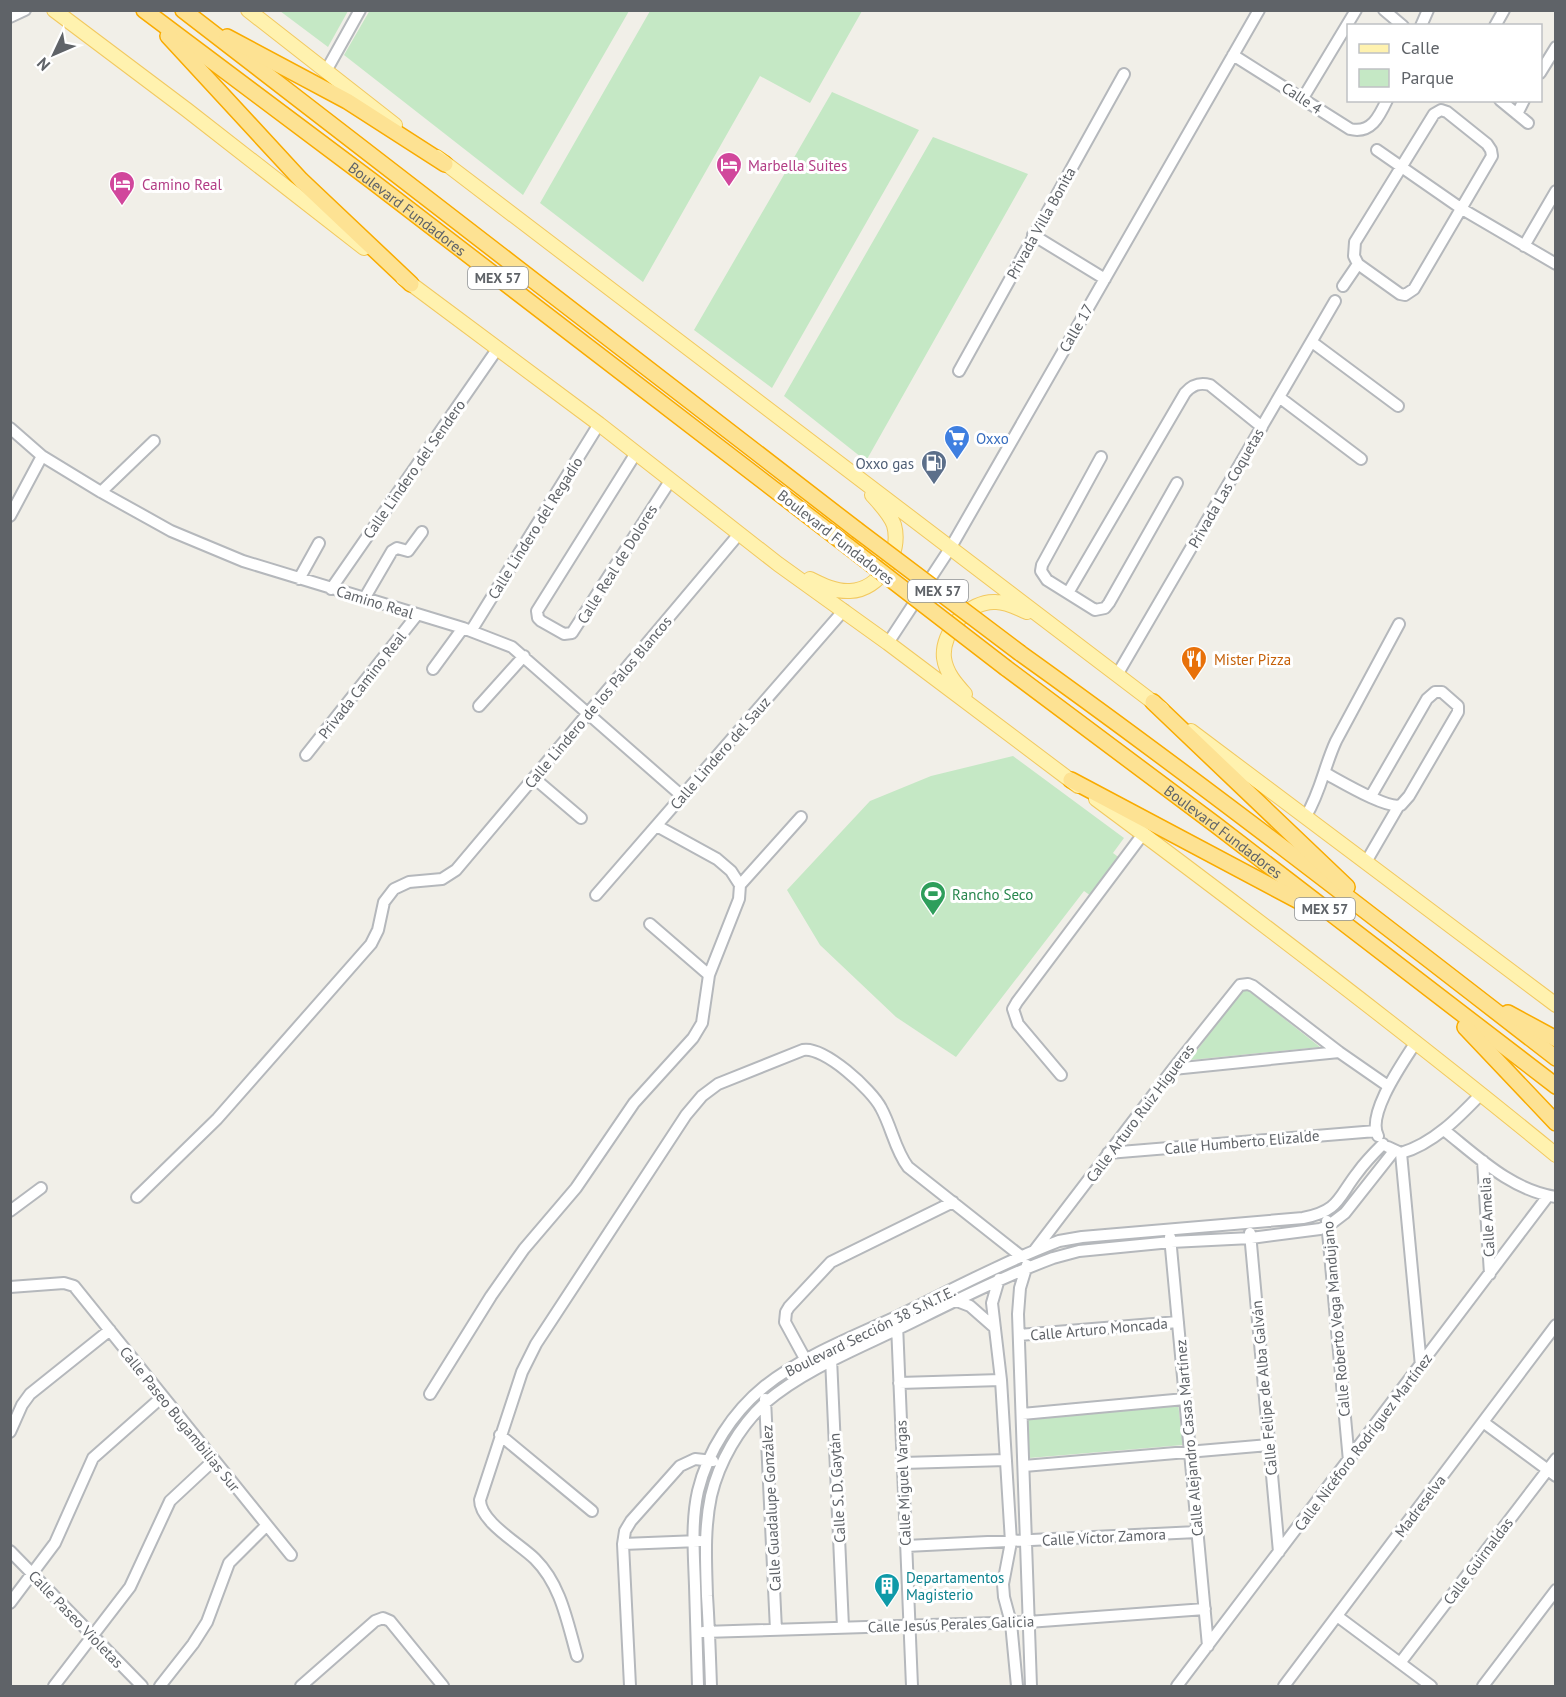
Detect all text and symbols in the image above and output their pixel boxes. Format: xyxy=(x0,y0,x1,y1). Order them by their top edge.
north arrow xyxy=(24,24,84,84)
legend xyxy=(1347,24,1542,102)
text: Calle xyxy=(1401,36,1440,59)
text: N xyxy=(32,54,54,75)
text: Parque xyxy=(1401,66,1454,89)
street label: Calle 4 xyxy=(1278,78,1326,118)
hotel icon: Marbella Suites xyxy=(714,150,744,188)
place label: Marbella Suites xyxy=(748,156,847,175)
street label: Boulevard Fundadores xyxy=(345,157,470,260)
street label: Privada Villa Bonita xyxy=(1002,164,1080,282)
hotel icon: Camino Real xyxy=(107,169,137,207)
place label: Camino Real xyxy=(142,175,222,194)
road number: MEX 57 xyxy=(468,267,528,289)
street label: Calle 17 xyxy=(1055,301,1097,355)
street label: Calle Lindero del Sendero xyxy=(359,396,469,542)
supermarket icon: Oxxo xyxy=(942,423,972,461)
street label: Privada Las Coquetas xyxy=(1184,425,1268,551)
place label: Oxxo xyxy=(976,429,1009,448)
fuel station icon: Oxxo gas xyxy=(919,448,949,486)
street label: Calle Lindero del Regadío xyxy=(483,453,587,603)
place label: Oxxo gas xyxy=(855,454,914,473)
street label: Boulevard Fundadores xyxy=(774,485,898,589)
street label: Calle Real de Dolores xyxy=(573,501,661,627)
road number: MEX 57 xyxy=(908,580,968,602)
street label: Camino Real xyxy=(334,581,417,623)
street label: Calle Lindero de los Palos Blancos xyxy=(520,612,676,792)
street label: Privada Camino Real xyxy=(314,627,410,742)
restaurant icon: Mister Pizza xyxy=(1179,644,1209,682)
place label: Mister Pizza xyxy=(1214,650,1291,669)
street label: Calle Lindero del Sauz xyxy=(666,693,774,813)
street label: Boulevard Fundadores xyxy=(1161,780,1286,882)
sports icon: Rancho Seco xyxy=(918,879,948,917)
place label: Rancho Seco xyxy=(952,885,1033,904)
road number: MEX 57 xyxy=(1295,898,1355,920)
street label: Calle Arturo Ruiz Higueras xyxy=(1082,1040,1198,1186)
street label: Calle Humberto Elizalde xyxy=(1164,1126,1320,1158)
street label: Calle Amelia xyxy=(1475,1177,1499,1257)
street label: Calle Roberto Vega Mandujano xyxy=(1318,1220,1354,1418)
street label: Boulevard Sección 38 S.N.T.E. xyxy=(782,1281,958,1381)
street label: Calle Felipe de Alba Galván xyxy=(1247,1300,1281,1476)
street label: Calle Arturo Moncada xyxy=(1029,1314,1169,1344)
street label: Calle Alejandro Casas Martínez xyxy=(1171,1339,1207,1537)
street label: Calle Paseo Bugambilias Sur xyxy=(116,1343,244,1495)
street label: Calle Nicéforo Rodríguez Martínez xyxy=(1290,1349,1436,1535)
street label: Calle Miguel Vargas xyxy=(891,1420,915,1546)
street label: Calle Guadalupe González xyxy=(757,1424,785,1592)
street label: Calle S. D. Gaytán xyxy=(825,1433,849,1543)
street label: Madreselva xyxy=(1390,1471,1450,1541)
street label: Calle Guirnaldas xyxy=(1439,1514,1517,1608)
street label: Calle Víctor Zamora xyxy=(1042,1524,1166,1550)
street label: Calle Paseo Violetas xyxy=(25,1566,127,1672)
place label: Departamentos Magisterio xyxy=(906,1568,1004,1604)
building icon: Departamentos Magisterio xyxy=(872,1571,902,1609)
street label: Calle Jesús Perales Galicia xyxy=(868,1612,1034,1636)

